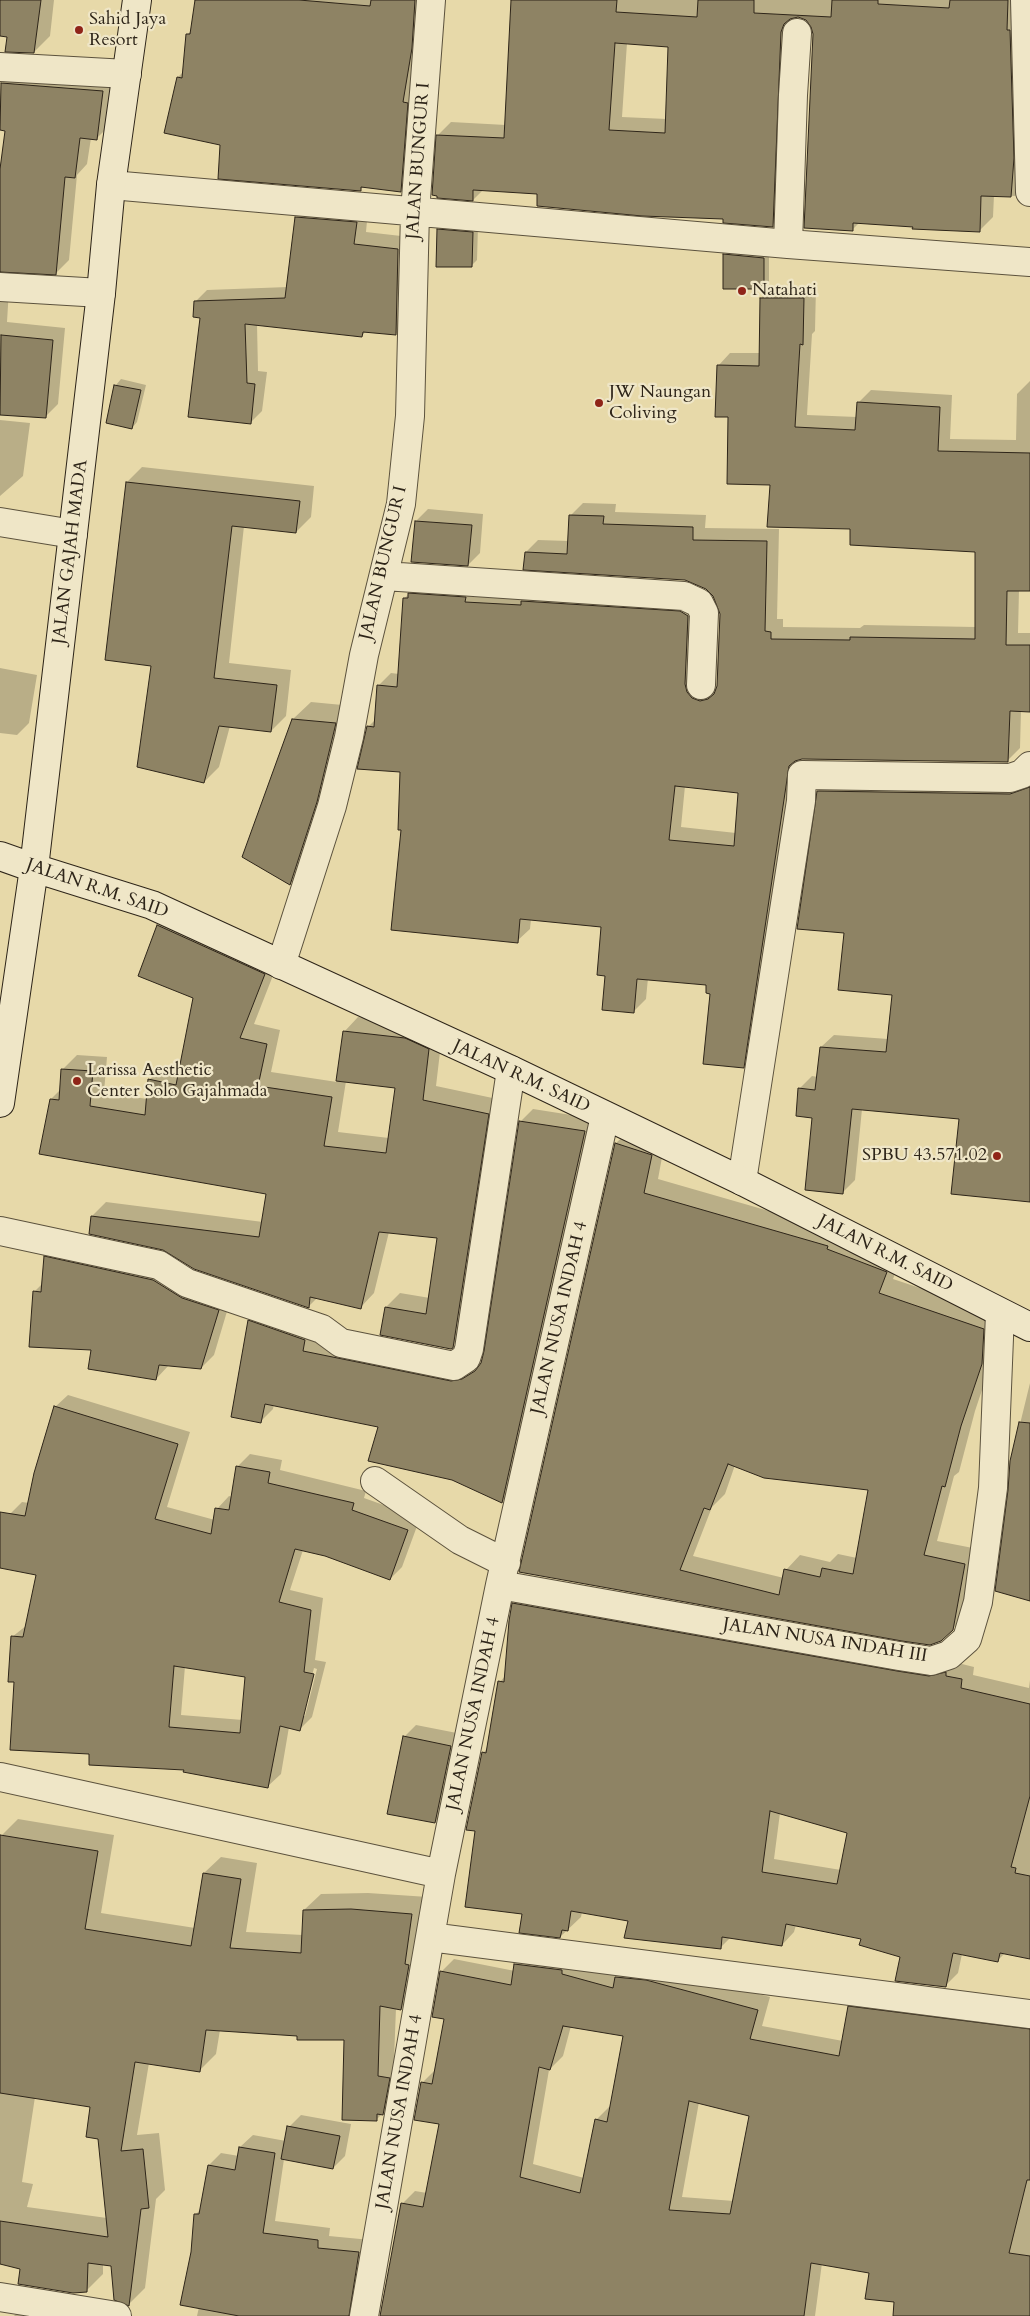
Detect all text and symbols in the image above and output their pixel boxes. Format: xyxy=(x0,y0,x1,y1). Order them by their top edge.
place label: Sahid Jaya Resort xyxy=(89,9,166,52)
marker: Sahid Jaya Resort xyxy=(73,24,85,36)
street label: JALAN BUNGUR I xyxy=(403,82,435,240)
place label: Natahati xyxy=(752,280,817,302)
marker: Natahati xyxy=(736,285,748,297)
place label: JW Naungan Coliving xyxy=(609,382,711,424)
marker: JW Naungan Coliving xyxy=(593,397,605,409)
street label: JALAN GAJAH MADA xyxy=(49,458,93,646)
street label: JALAN BUNGUR I xyxy=(356,484,412,642)
street label: JALAN R.M. SAID xyxy=(23,855,171,923)
street label: JALAN R.M. SAID xyxy=(449,1036,593,1118)
place label: Larissa Aesthetic Center Solo Gajahmada xyxy=(87,1060,267,1102)
marker: Larissa Aesthetic Center Solo Gajahmada xyxy=(71,1075,83,1087)
place label: SPBU 43.571.02 xyxy=(862,1145,987,1167)
marker: SPBU 43.571.02 xyxy=(991,1150,1003,1162)
street label: JALAN R.M. SAID xyxy=(814,1211,956,1297)
street label: JALAN NUSA INDAH 4 xyxy=(527,1219,593,1417)
street label: JALAN NUSA INDAH III xyxy=(721,1614,929,1668)
street label: JALAN NUSA INDAH 4 xyxy=(443,1615,505,1813)
street label: JALAN NUSA INDAH 4 xyxy=(372,2013,428,2211)

